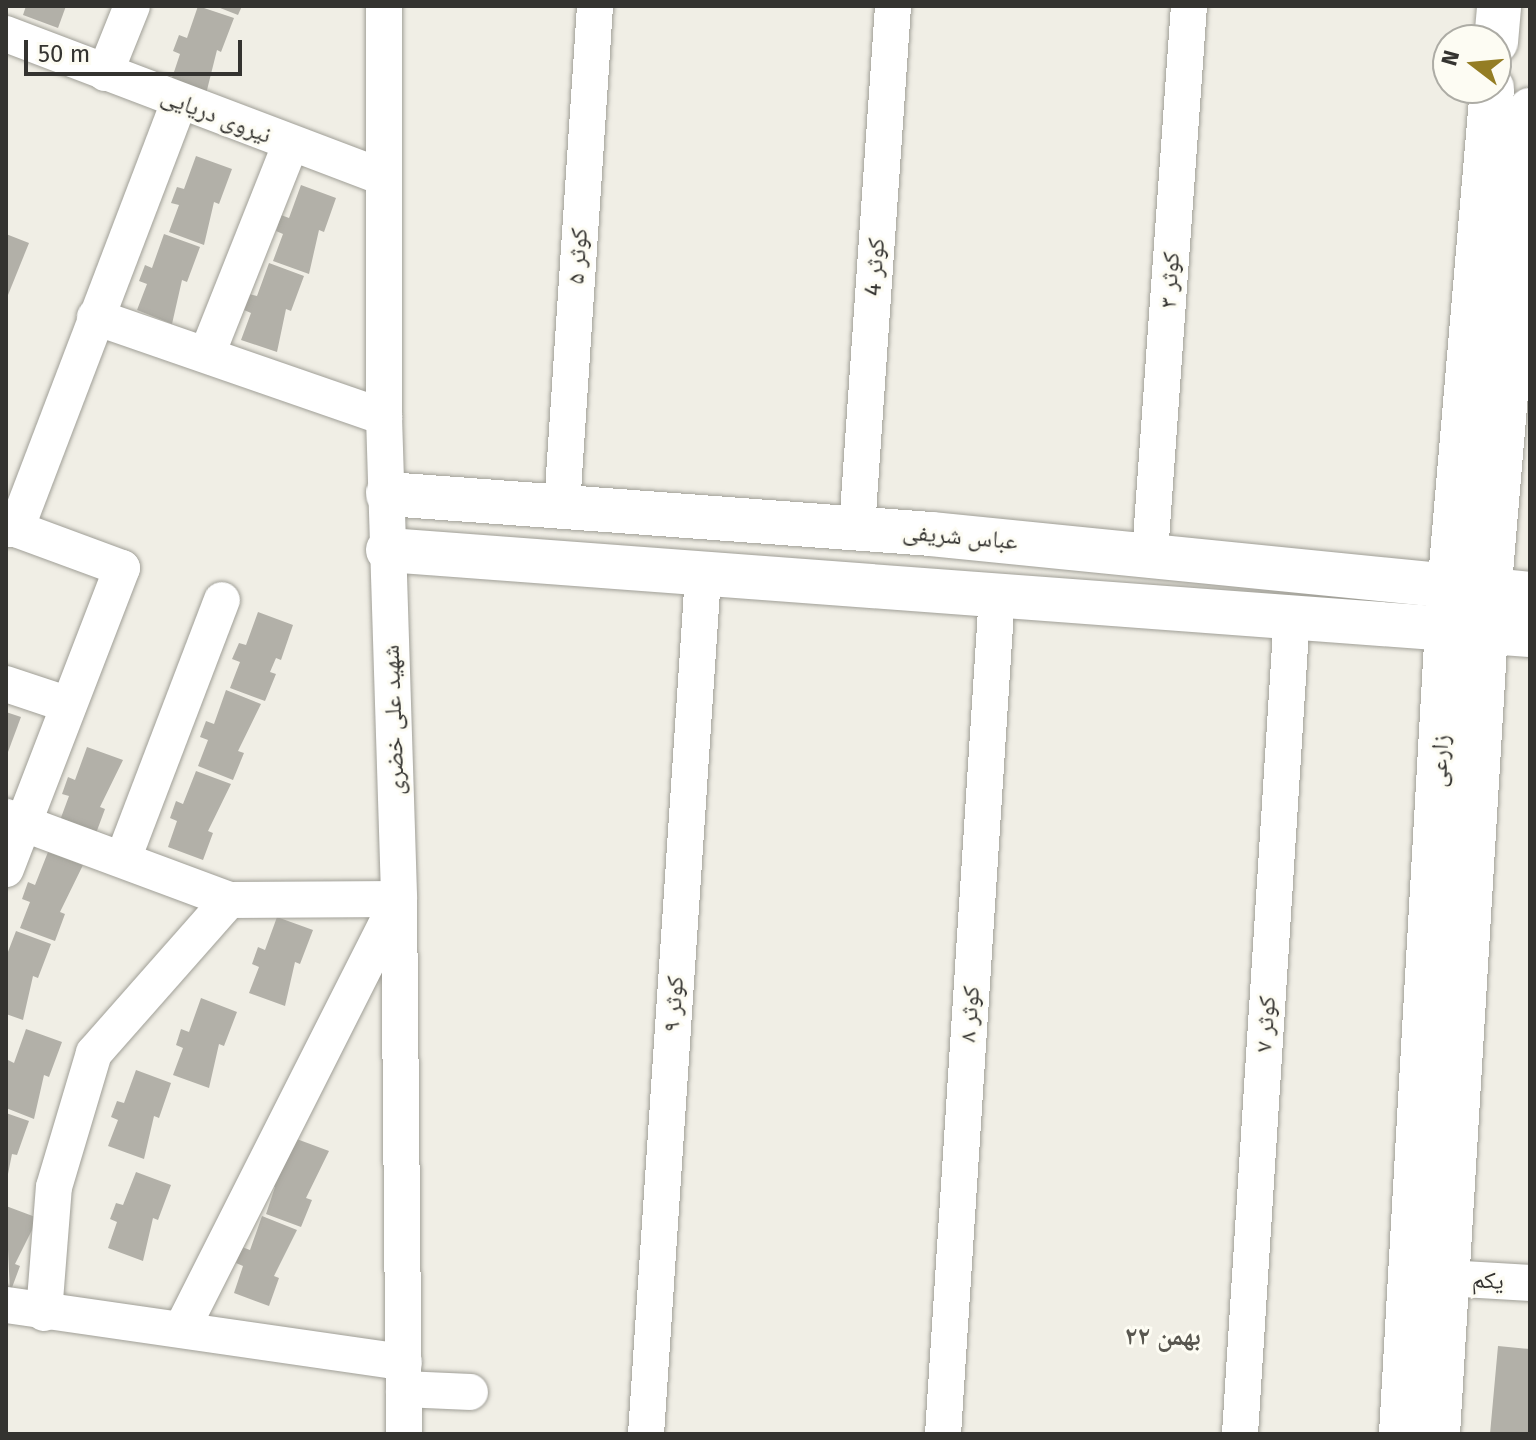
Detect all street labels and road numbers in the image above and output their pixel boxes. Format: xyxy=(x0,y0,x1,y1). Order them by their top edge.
street label: نیروی دریایی xyxy=(157,82,275,150)
street label: کوثر ۵ xyxy=(562,227,594,285)
street label: کوثر 4 xyxy=(859,237,891,297)
street label: کوثر ۳ xyxy=(1154,251,1186,309)
street label: عباس شریفی xyxy=(901,518,1019,556)
street label: شهید علی خضری xyxy=(377,644,411,796)
street label: زارعی xyxy=(1424,734,1456,788)
street label: کوثر ۹ xyxy=(658,975,690,1033)
street label: کوثر ۸ xyxy=(954,985,986,1043)
street label: کوثر ۷ xyxy=(1250,995,1282,1053)
street label: یکم xyxy=(1471,1266,1505,1296)

